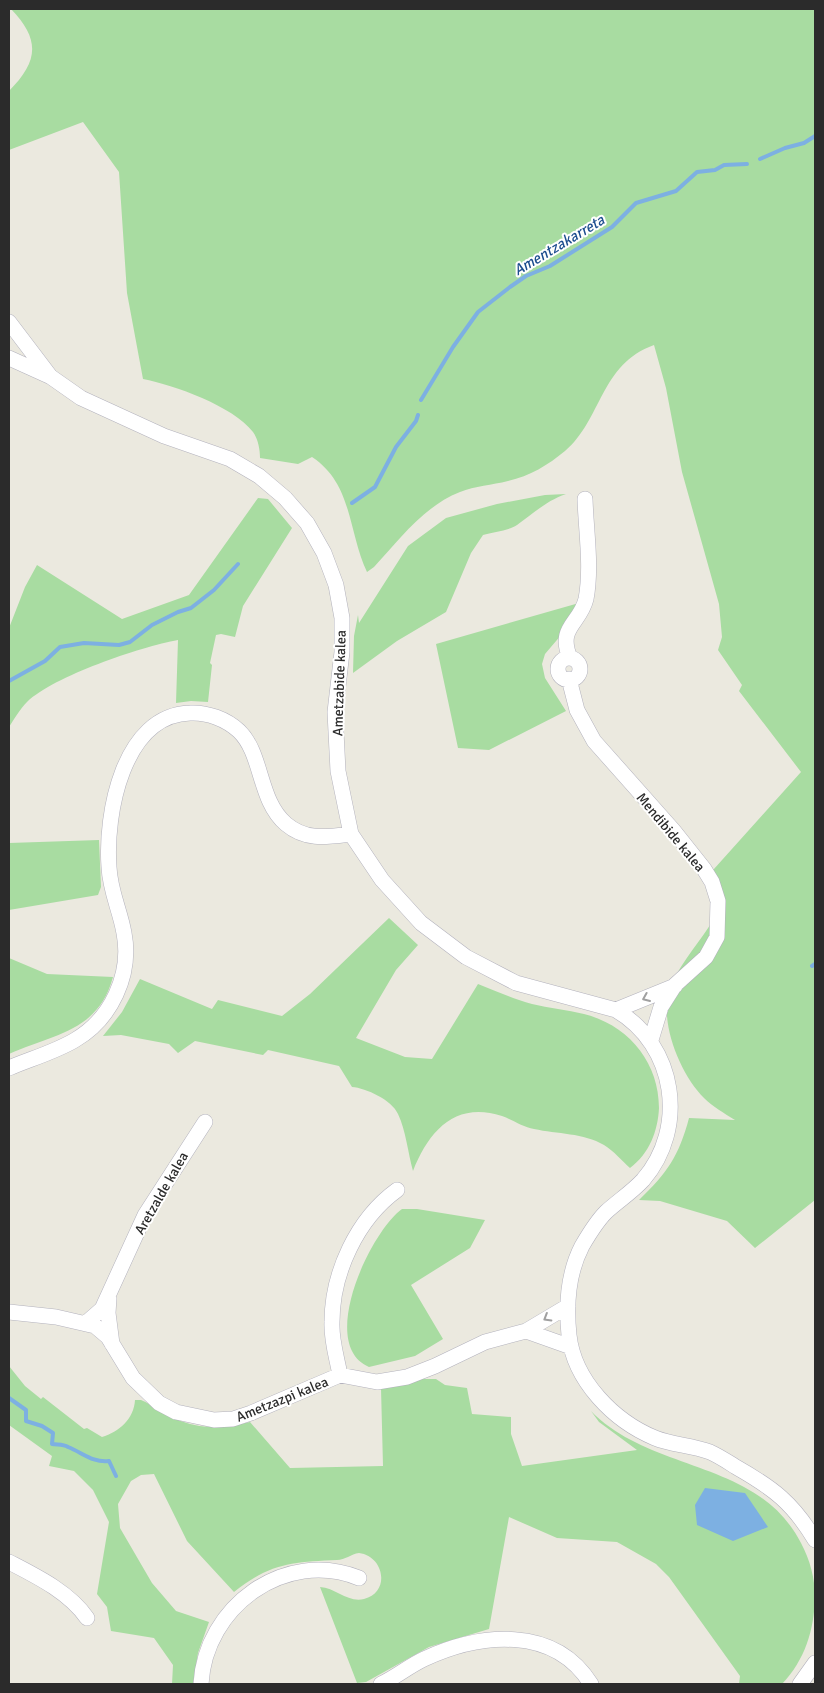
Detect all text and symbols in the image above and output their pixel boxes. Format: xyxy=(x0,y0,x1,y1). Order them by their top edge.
water label: Amentzakarreta xyxy=(510,211,608,279)
street label: Ametzabide kalea xyxy=(329,630,350,736)
street label: Mendibide kalea xyxy=(633,789,709,875)
one-way arrow xyxy=(642,991,651,1002)
street label: Aretzalde kalea xyxy=(131,1149,192,1238)
one-way arrow xyxy=(544,1312,553,1322)
street label: Ametzazpi kalea xyxy=(234,1373,331,1426)

